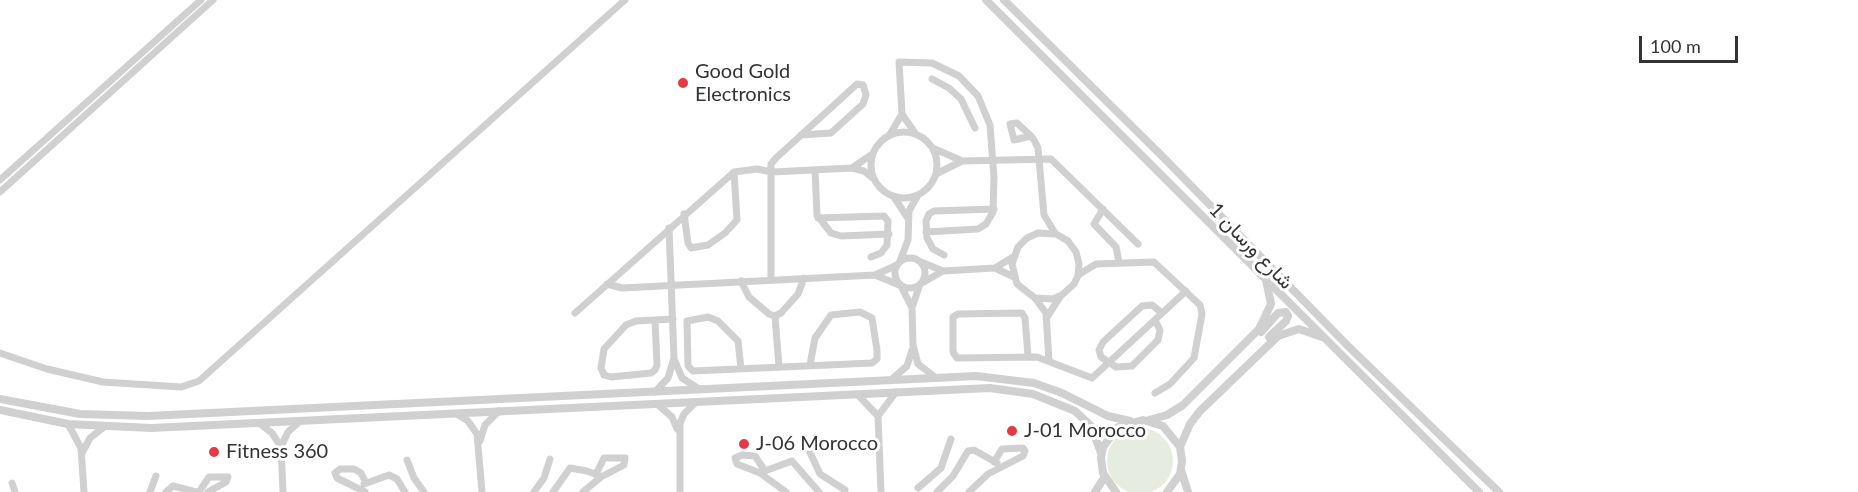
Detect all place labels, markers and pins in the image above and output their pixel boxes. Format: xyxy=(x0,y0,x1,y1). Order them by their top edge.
place label: Good Gold Electronics xyxy=(695,60,791,107)
marker: Good Gold Electronics xyxy=(676,76,690,90)
place label: J-01 Morocco xyxy=(1024,419,1146,443)
marker: J-01 Morocco xyxy=(1005,424,1019,438)
place label: J-06 Morocco xyxy=(756,432,878,456)
marker: J-06 Morocco xyxy=(737,437,751,451)
place label: Fitness 360 xyxy=(226,440,328,464)
marker: Fitness 360 xyxy=(207,445,221,459)

